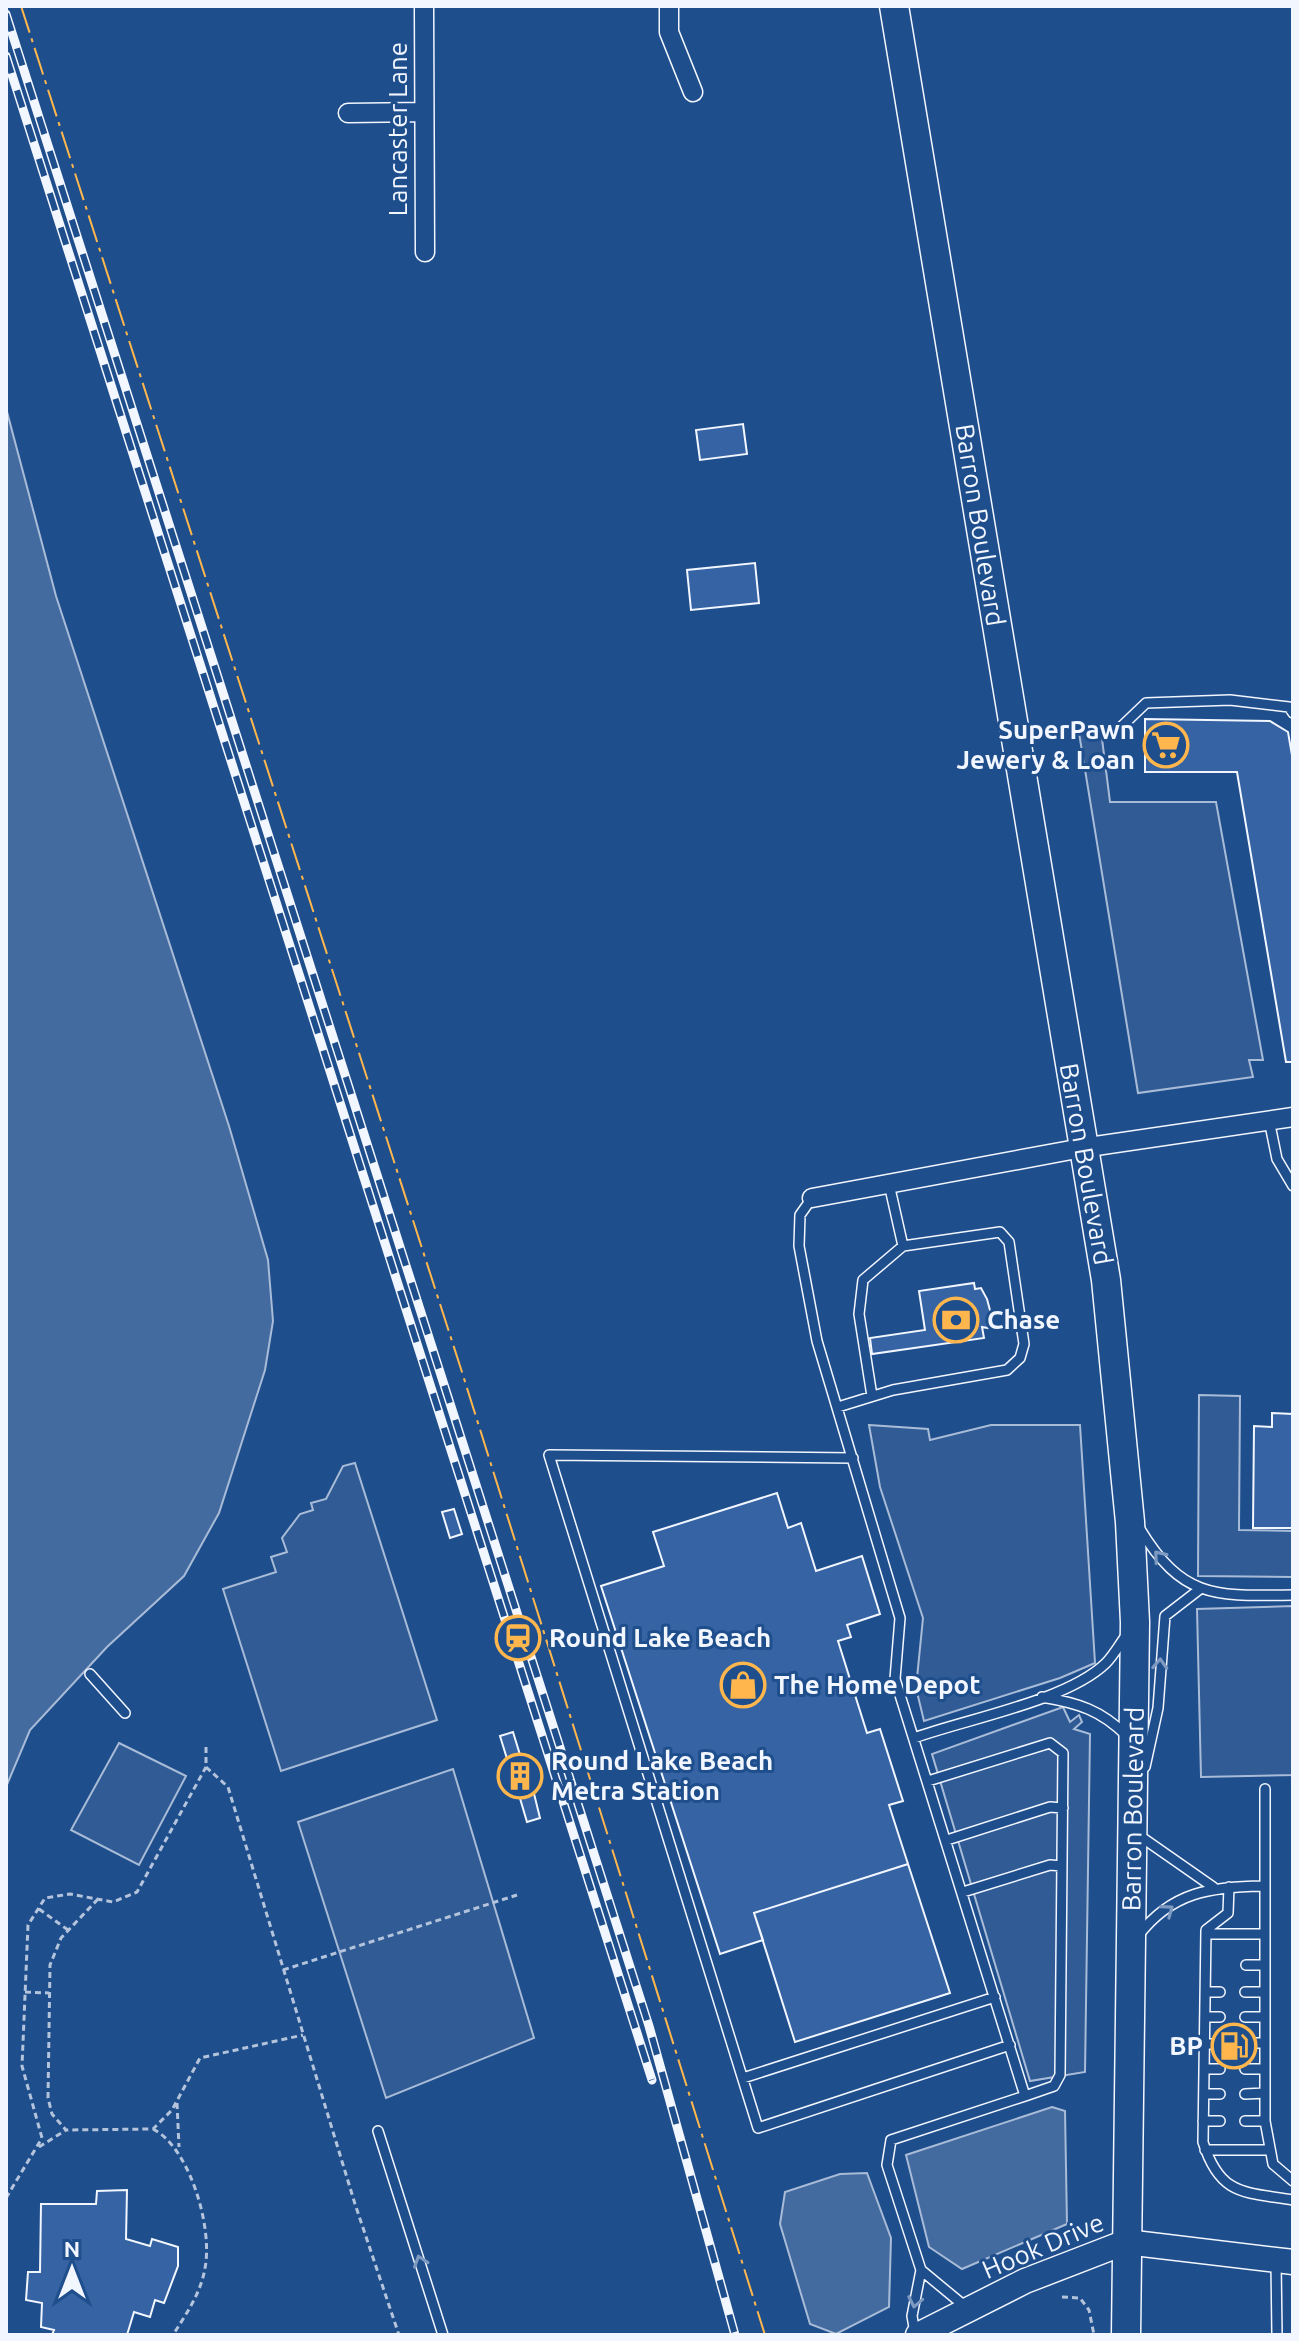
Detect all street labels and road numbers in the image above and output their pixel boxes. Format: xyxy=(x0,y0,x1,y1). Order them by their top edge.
street label: Lancaster Lane xyxy=(383,42,412,216)
street label: Barron Boulevard xyxy=(950,422,1011,628)
street label: Barron Boulevard xyxy=(1054,1061,1119,1267)
street label: Barron Boulevard xyxy=(1116,1707,1149,1911)
street label: Hook Drive xyxy=(978,2207,1108,2284)

